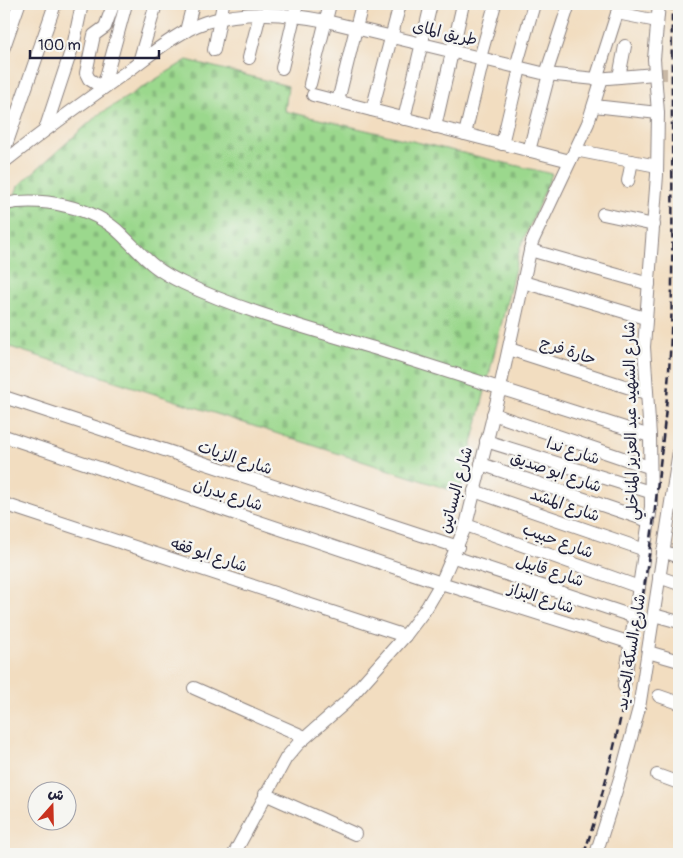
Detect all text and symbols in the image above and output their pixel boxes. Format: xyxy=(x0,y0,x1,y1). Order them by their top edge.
street label: طريق الماى xyxy=(411,16,479,50)
scale bar xyxy=(30,28,159,60)
text: 100 m xyxy=(38,36,81,55)
street label: شارع الشهيد عبد العزيز المناخلي xyxy=(619,321,647,521)
street label: حارة فرج xyxy=(537,333,599,369)
street label: شارع ندا xyxy=(544,433,602,470)
street label: شارع الزيات xyxy=(195,437,275,480)
street label: شارع البساتين xyxy=(435,444,478,536)
street label: شارع ابو صديق xyxy=(508,447,604,498)
street label: شارع بدران xyxy=(191,474,265,517)
street label: شارع المشد xyxy=(527,484,602,527)
street label: شارع حبيب xyxy=(520,519,596,564)
street label: شارع ابو قفه xyxy=(168,533,250,578)
street label: شارع قابيل xyxy=(513,551,586,592)
street label: شارع البزاز xyxy=(503,577,576,619)
street label: شارع السكة الحديد xyxy=(612,593,651,712)
north arrow xyxy=(28,780,78,830)
text: ش xyxy=(46,784,66,805)

